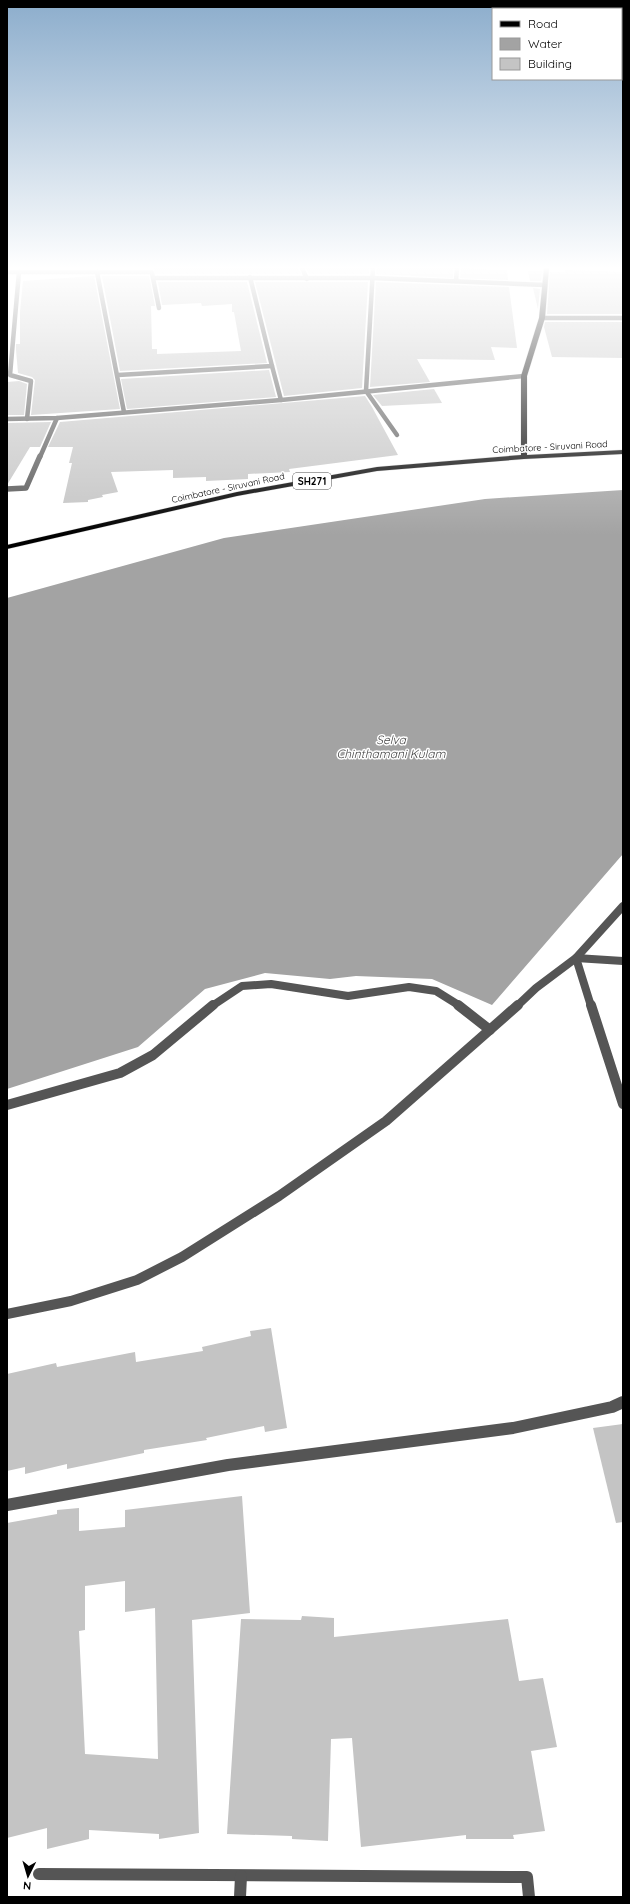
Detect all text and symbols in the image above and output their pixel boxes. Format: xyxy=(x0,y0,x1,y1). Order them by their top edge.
legend xyxy=(492,8,622,80)
text: Road xyxy=(528,16,558,31)
text: Water xyxy=(528,36,563,51)
text: Building xyxy=(528,56,572,71)
street label: Coimbatore - Siruvani Road xyxy=(492,438,608,455)
street label: Coimbatore - Siruvani Road xyxy=(170,470,285,505)
road number: SH271 xyxy=(293,473,331,489)
water label: Selva Chinthamani Kulam xyxy=(336,732,447,761)
north arrow xyxy=(8,1856,48,1896)
text: N xyxy=(22,1879,32,1893)

